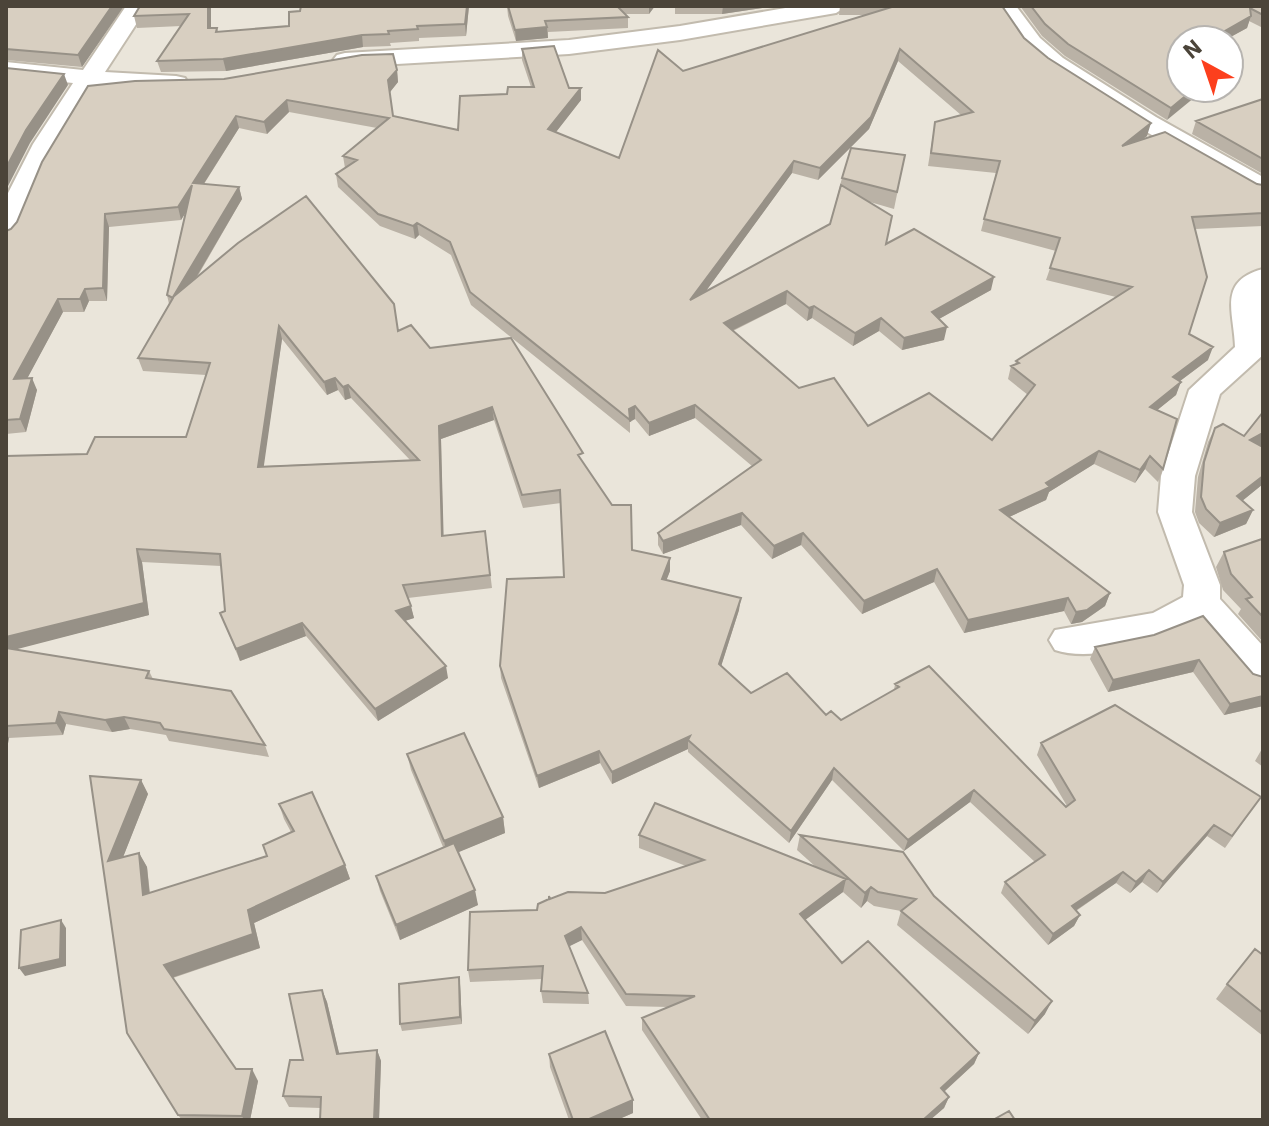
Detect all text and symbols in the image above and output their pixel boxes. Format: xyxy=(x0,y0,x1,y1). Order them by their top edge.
north arrow xyxy=(1165,24,1245,104)
text: N xyxy=(1176,32,1207,65)

